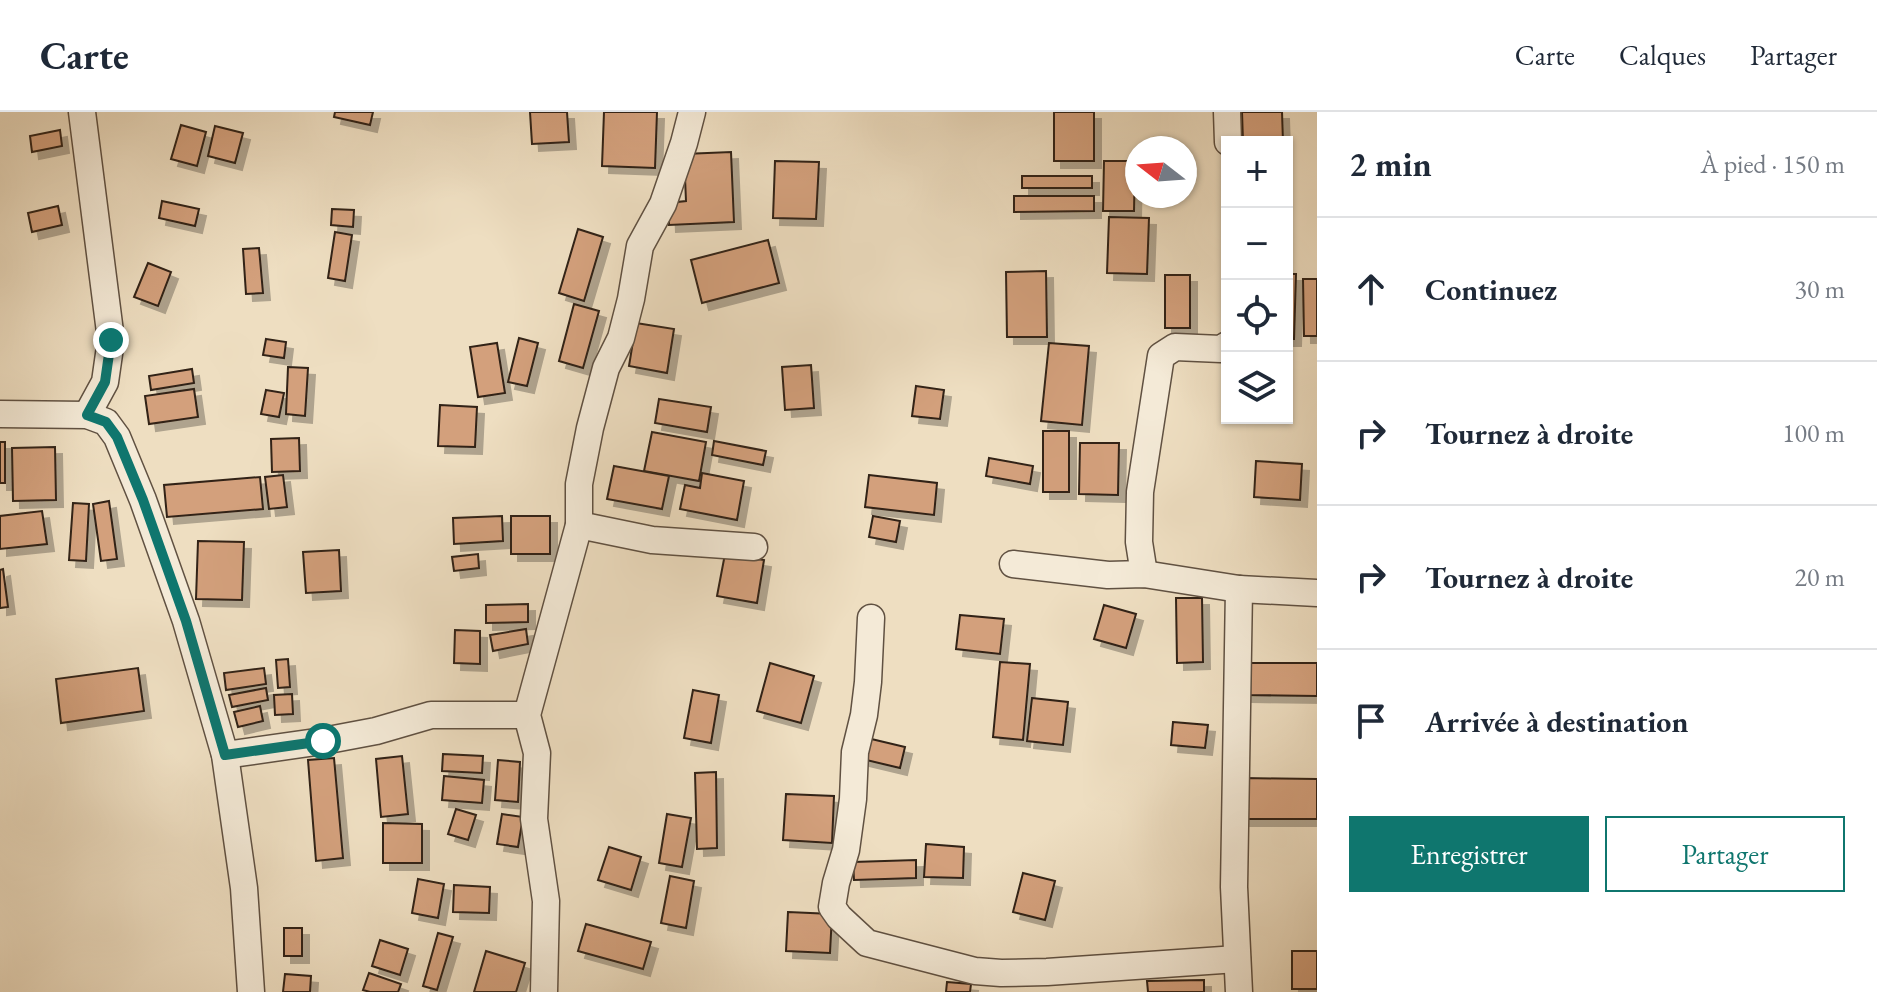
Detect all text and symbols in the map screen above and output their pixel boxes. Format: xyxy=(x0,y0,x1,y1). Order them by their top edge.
text: Carte xyxy=(40,31,129,80)
text: Carte xyxy=(1515,37,1575,73)
text: Calques xyxy=(1619,37,1706,73)
text: Partager xyxy=(1750,37,1837,73)
north arrow xyxy=(1125,136,1197,208)
map controls xyxy=(1221,136,1293,424)
button: + xyxy=(1221,136,1293,208)
text: 2 min xyxy=(1349,142,1432,186)
text: À pied · 150 m xyxy=(1700,147,1845,181)
button: − xyxy=(1221,208,1293,280)
icon: ahead xyxy=(1349,267,1393,311)
text: Continuez xyxy=(1425,270,1557,309)
text: 30 m xyxy=(1795,272,1845,306)
button: locate xyxy=(1221,280,1293,352)
route end xyxy=(93,322,129,358)
button: layers xyxy=(1221,352,1293,424)
icon: right xyxy=(1349,411,1393,455)
text: Tournez à droite xyxy=(1425,414,1633,453)
text: 100 m xyxy=(1782,416,1845,450)
icon: right xyxy=(1349,555,1393,599)
text: Tournez à droite xyxy=(1425,558,1633,597)
text: 20 m xyxy=(1795,560,1845,594)
icon: arrive xyxy=(1349,699,1393,743)
text: Arrivée à destination xyxy=(1425,702,1688,741)
route start xyxy=(305,723,341,759)
button: Enregistrer xyxy=(1349,816,1589,892)
button: Partager xyxy=(1605,816,1845,892)

